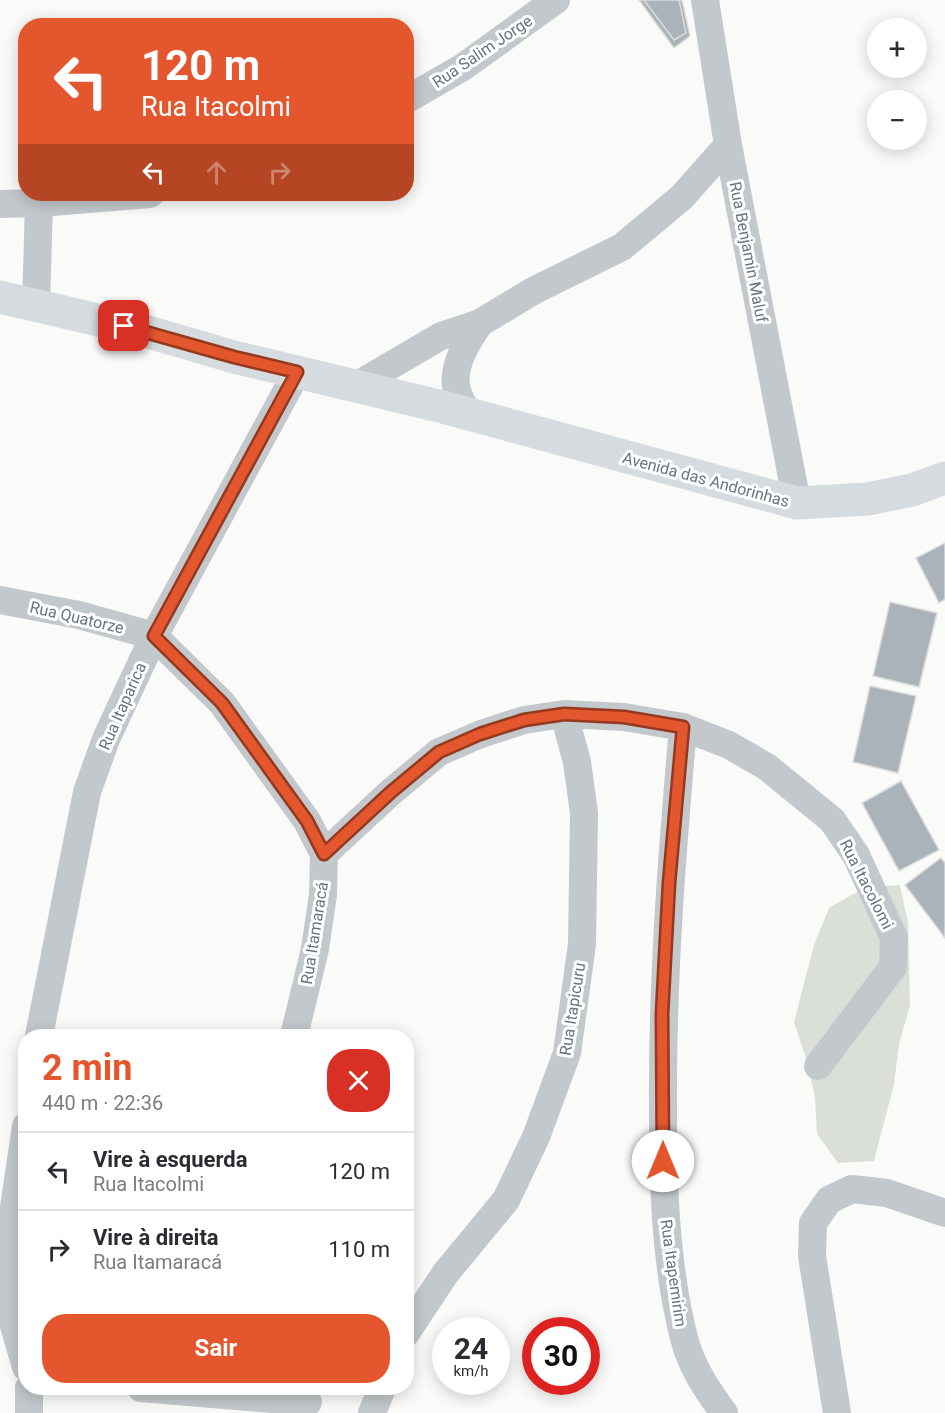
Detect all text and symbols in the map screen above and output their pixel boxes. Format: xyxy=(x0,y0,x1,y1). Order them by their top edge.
street label: Rua Salim Jorge xyxy=(429,11,536,92)
map controls xyxy=(867,18,927,150)
button: + xyxy=(867,18,927,78)
text: 120 m xyxy=(141,41,260,90)
icon: left xyxy=(42,42,120,120)
button: − xyxy=(867,90,927,150)
text: Rua Itacolmi xyxy=(141,91,291,123)
icon: left xyxy=(137,156,170,189)
icon: ahead xyxy=(200,156,233,189)
icon: right xyxy=(263,156,296,189)
street label: Rua Benjamin Maluf xyxy=(726,180,772,324)
pin xyxy=(98,300,149,351)
icon: arrive xyxy=(107,309,140,342)
street label: Avenida das Andorinhas xyxy=(620,448,791,511)
street label: Rua Quatorze xyxy=(28,597,126,638)
street label: Rua Itaparica xyxy=(95,660,150,753)
street label: Rua Itacolomi xyxy=(836,836,897,932)
street label: Rua Itamaracá xyxy=(297,881,332,986)
street label: Rua Itapicuru xyxy=(556,961,589,1057)
text: 2 min xyxy=(42,1047,133,1089)
button: close xyxy=(327,1049,390,1112)
text: 440 m · 22:36 xyxy=(42,1091,163,1115)
position arrow xyxy=(631,1129,695,1193)
text: Vire à esquerda xyxy=(93,1147,247,1172)
icon: left xyxy=(42,1155,75,1188)
text: 120 m xyxy=(328,1159,390,1184)
text: Rua Itacolmi xyxy=(93,1172,204,1196)
street label: Rua Itapemirim xyxy=(657,1218,690,1328)
text: Vire à direita xyxy=(93,1225,219,1250)
icon: right xyxy=(42,1233,75,1266)
text: 110 m xyxy=(328,1237,390,1262)
text: Rua Itamaracá xyxy=(93,1250,222,1274)
button: Sair xyxy=(42,1314,390,1383)
speed limit sign: 30 xyxy=(522,1317,600,1395)
text: 24 xyxy=(454,1331,488,1366)
text: km/h xyxy=(453,1362,489,1380)

